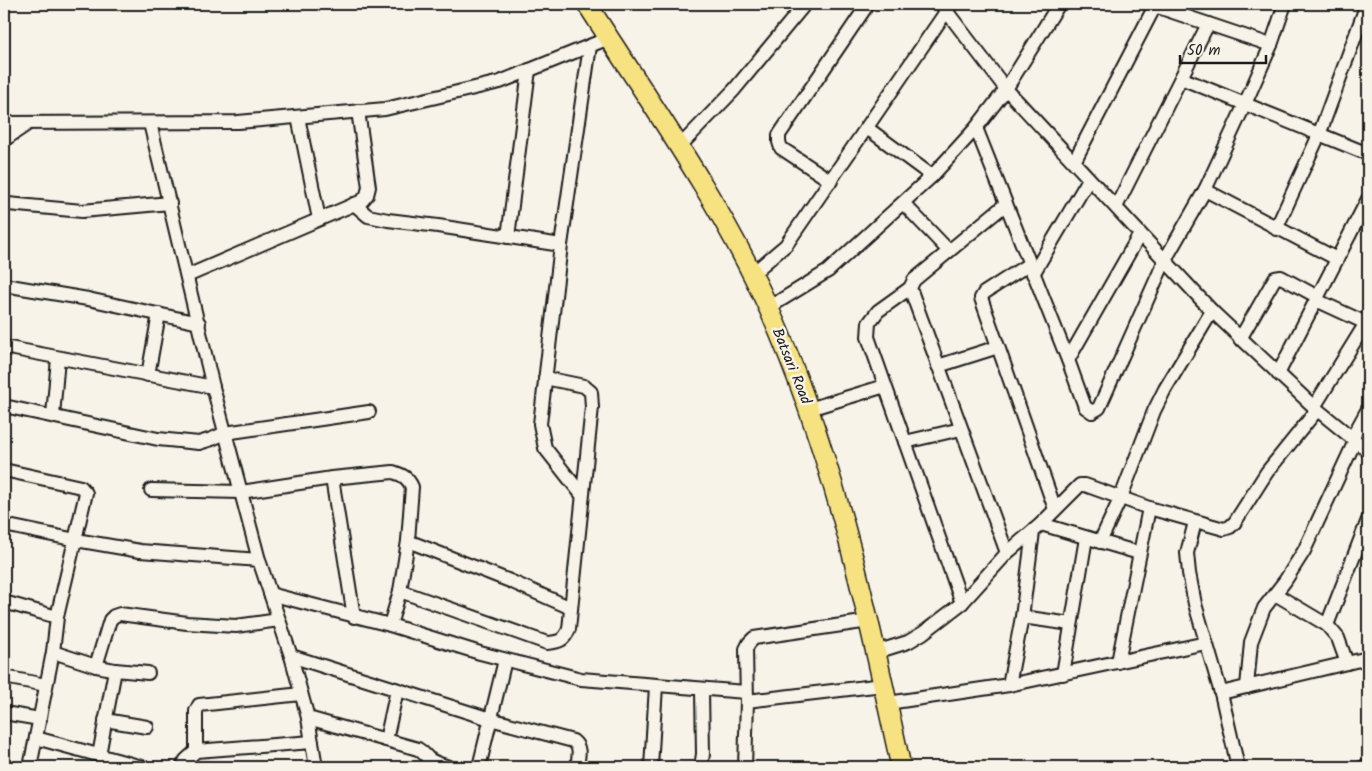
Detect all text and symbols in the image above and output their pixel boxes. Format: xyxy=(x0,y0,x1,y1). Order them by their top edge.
scale bar xyxy=(1180,32,1266,64)
text: 50 m xyxy=(1187,39,1221,63)
street label: Batsari Road xyxy=(765,325,817,409)

